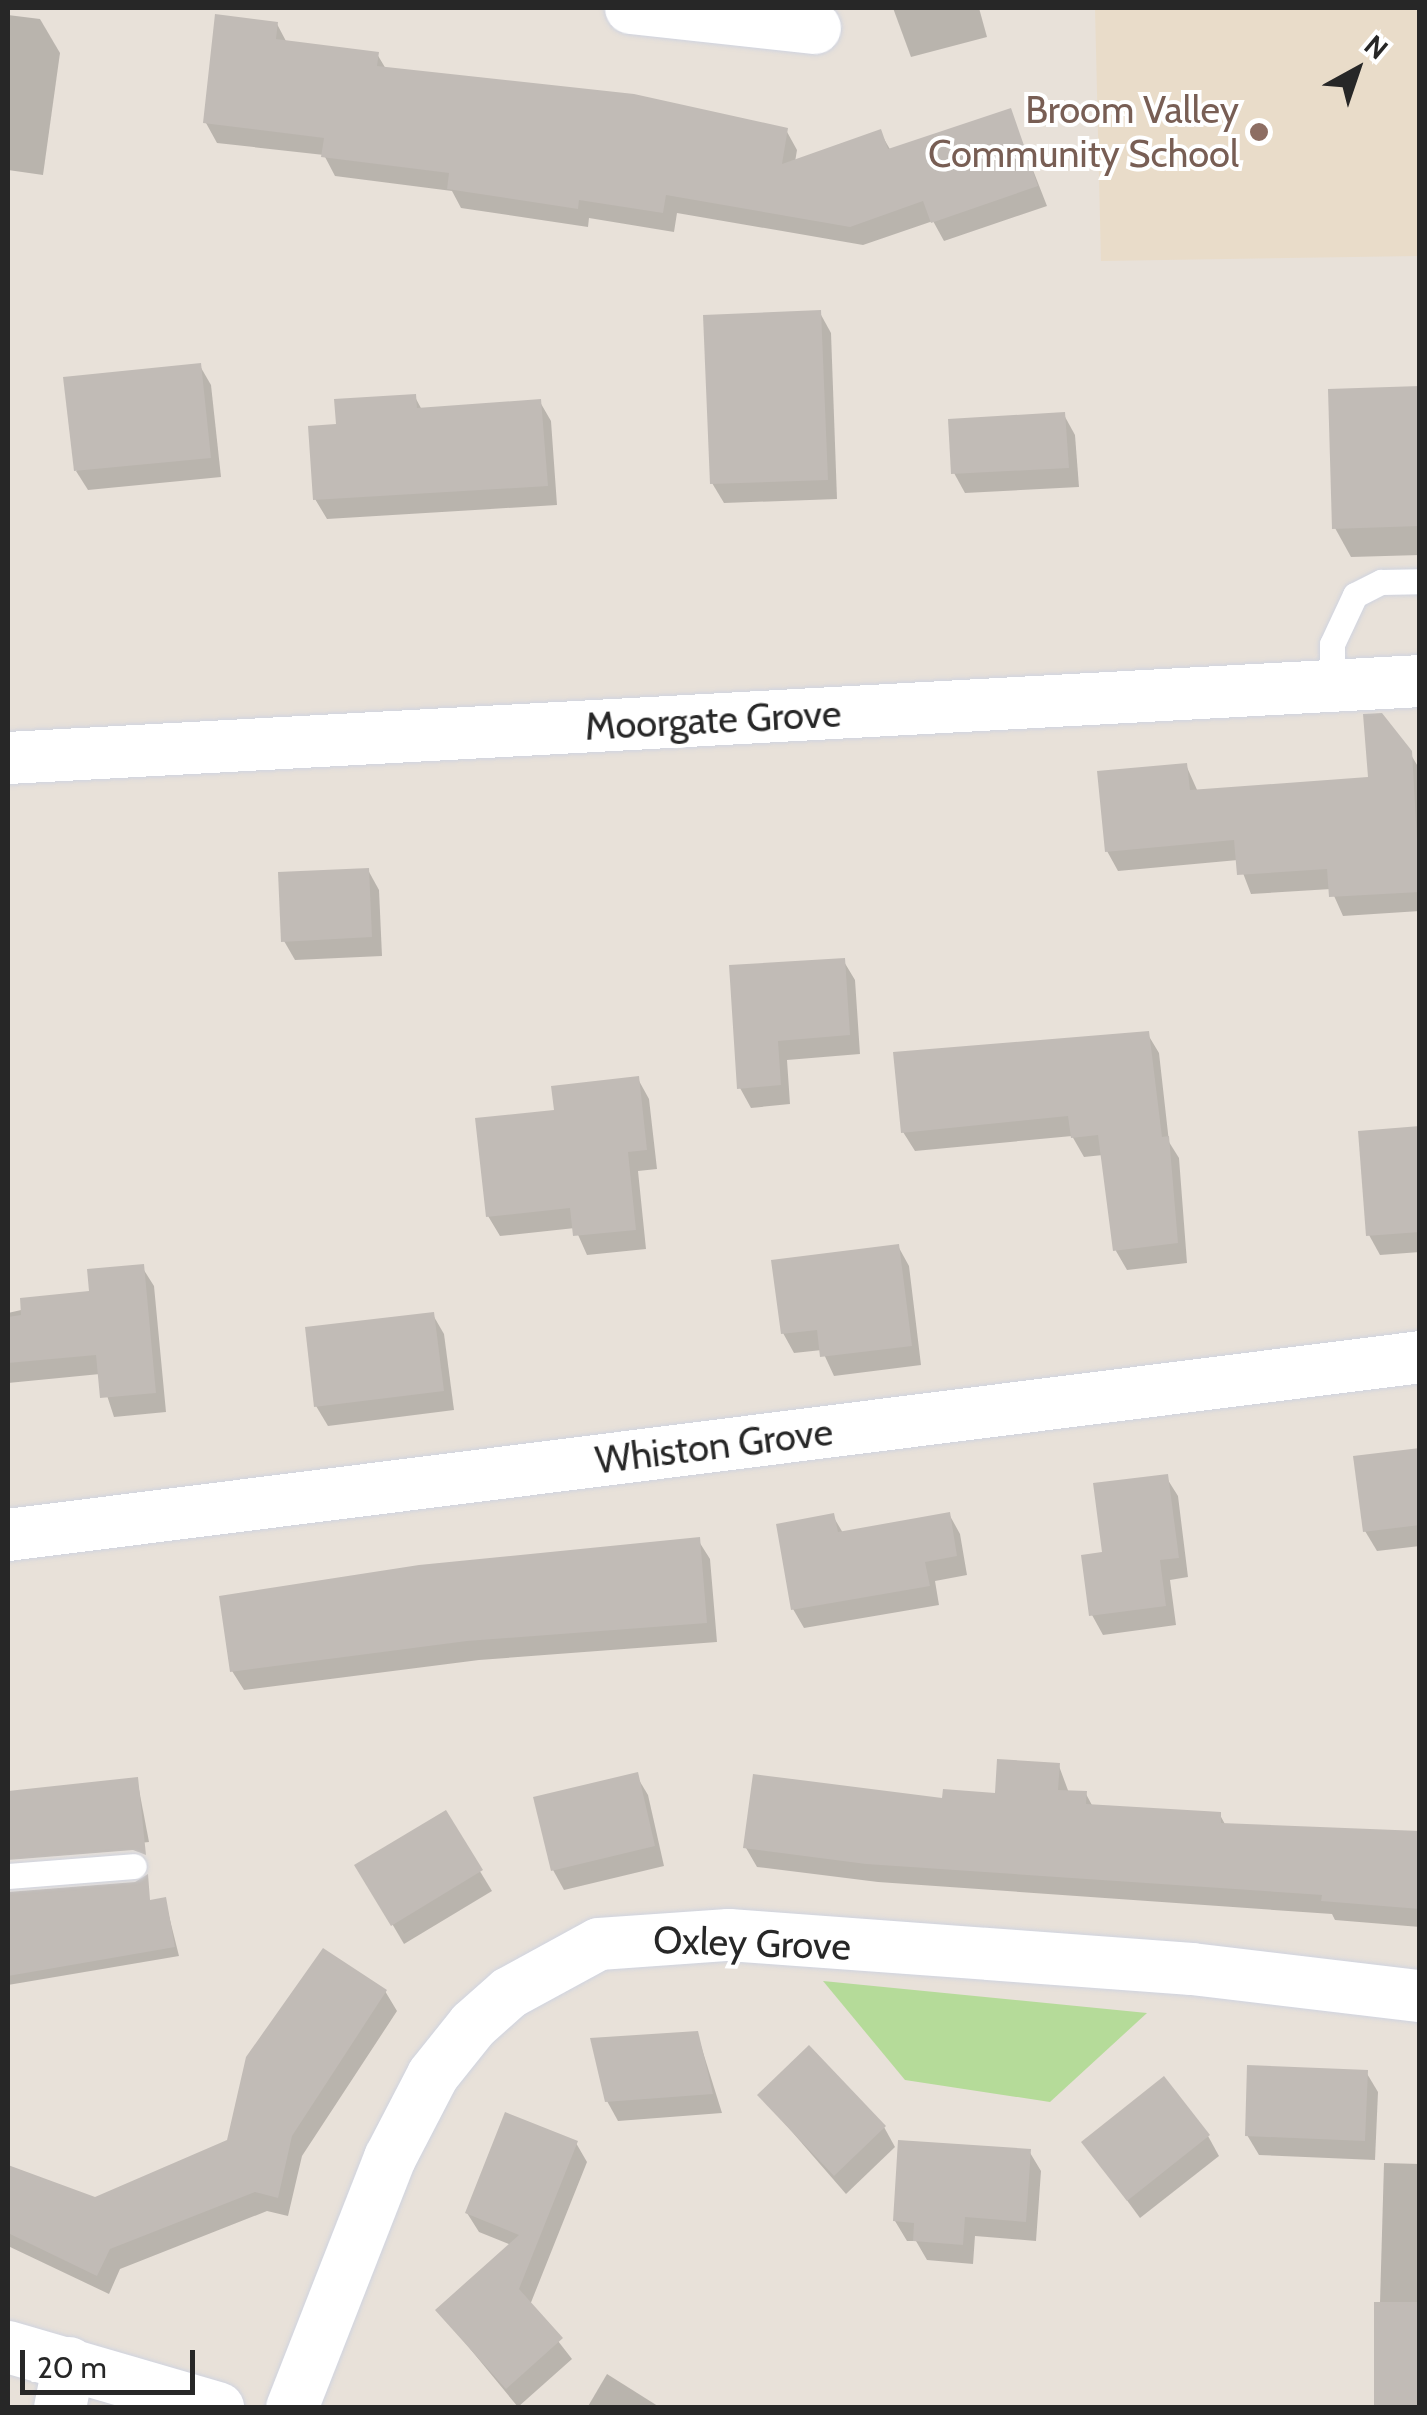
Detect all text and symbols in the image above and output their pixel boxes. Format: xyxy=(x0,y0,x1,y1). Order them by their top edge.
north arrow xyxy=(1307,20,1407,120)
text: N xyxy=(1358,28,1395,66)
place label: Broom Valley Community School xyxy=(928,87,1239,176)
marker: Broom Valley Community School xyxy=(1248,121,1270,143)
street label: Moorgate Grove xyxy=(584,691,842,749)
street label: Whiston Grove xyxy=(593,1409,835,1483)
street label: Oxley Grove xyxy=(652,1917,852,1969)
scale bar xyxy=(25,2330,200,2392)
text: 20 m xyxy=(37,2349,107,2386)

